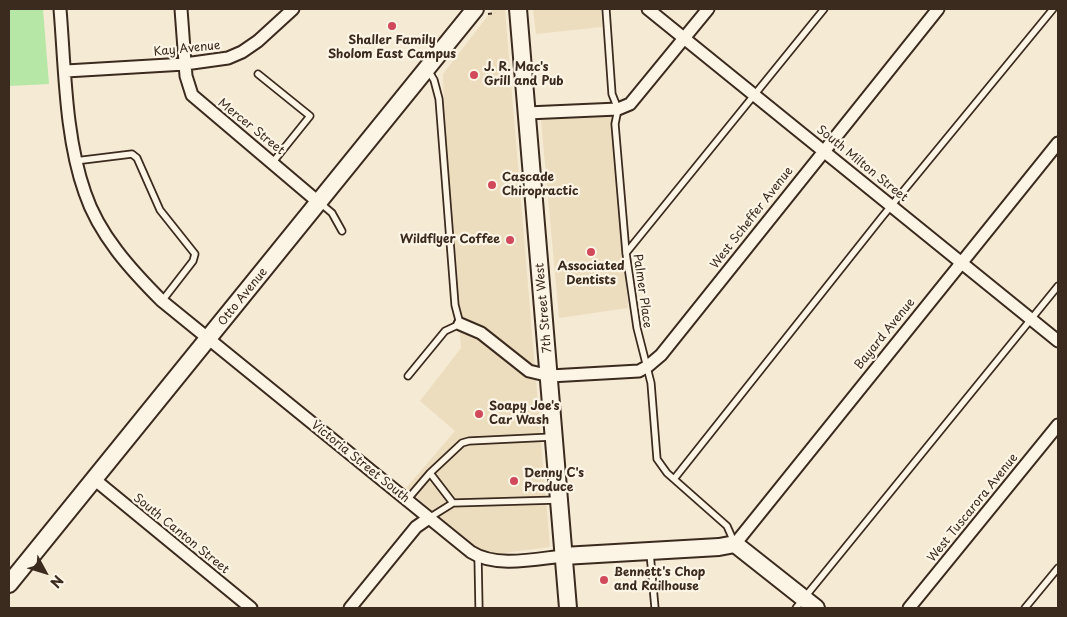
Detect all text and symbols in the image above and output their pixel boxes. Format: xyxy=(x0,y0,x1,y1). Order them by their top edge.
marker: Shaller Family Sholom East Campus xyxy=(386,20,398,32)
place label: Shaller Family Sholom East Campus xyxy=(328,34,456,62)
street label: Kay Avenue xyxy=(153,38,221,60)
place label: J. R. Mac's Grill and Pub xyxy=(484,61,563,89)
marker: J. R. Mac's Grill and Pub xyxy=(468,69,480,81)
street label: Mercer Street xyxy=(215,96,287,158)
street label: South Milton Street xyxy=(813,123,911,205)
street label: West Scheffer Avenue xyxy=(708,164,796,272)
place label: Cascade Chiropractic xyxy=(502,171,578,199)
marker: Cascade Chiropractic xyxy=(486,179,498,191)
place label: Wildflyer Coffee xyxy=(400,233,500,247)
marker: Wildflyer Coffee xyxy=(504,234,516,246)
marker: Associated Dentists xyxy=(585,246,597,258)
street label: Palmer Place xyxy=(630,253,654,329)
place label: Associated Dentists xyxy=(558,260,624,288)
street label: 7th Street West xyxy=(533,262,555,354)
street label: Otto Avenue xyxy=(215,265,271,329)
street label: Bayard Avenue xyxy=(852,296,918,372)
place label: Soapy Joe's Car Wash xyxy=(489,400,559,428)
marker: Soapy Joe's Car Wash xyxy=(473,408,485,420)
street label: Victoria Street South xyxy=(308,418,412,506)
street label: West Tuscarora Avenue xyxy=(925,451,1021,565)
place label: Denny C's Produce xyxy=(524,467,584,495)
marker: Denny C's Produce xyxy=(508,475,520,487)
street label: South Canton Street xyxy=(130,491,232,577)
north arrow xyxy=(20,547,70,597)
place label: Bennett's Chop and Railhouse xyxy=(614,566,705,594)
text: N xyxy=(45,571,69,593)
marker: Bennett's Chop and Railhouse xyxy=(598,574,610,586)

